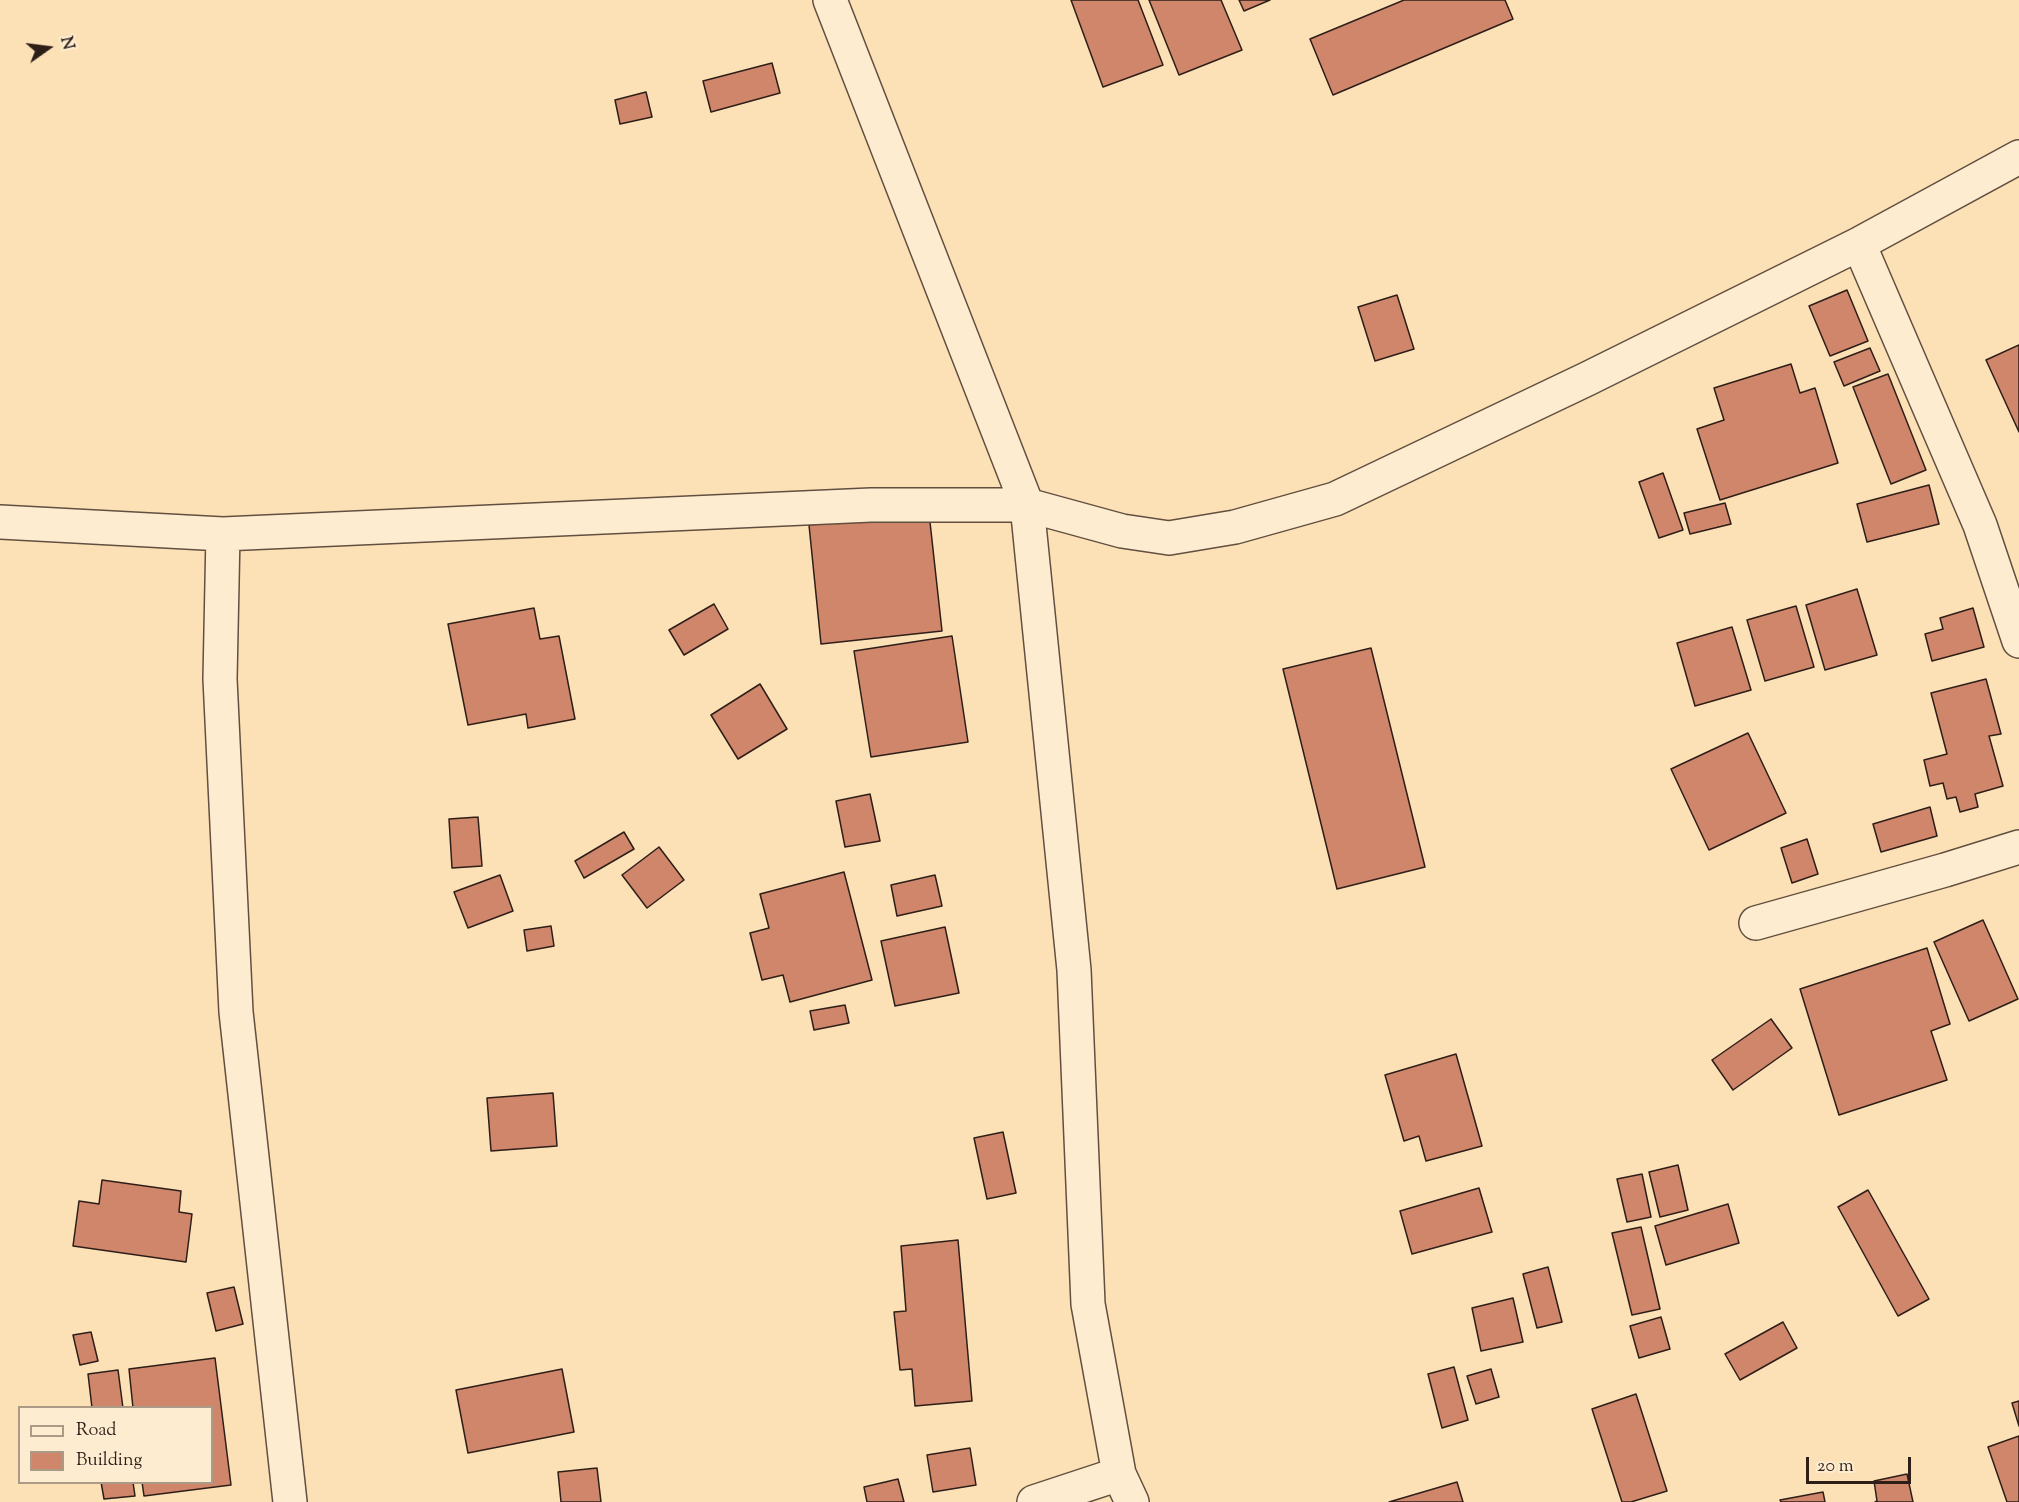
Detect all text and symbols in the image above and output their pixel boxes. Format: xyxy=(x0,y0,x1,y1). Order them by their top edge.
north arrow xyxy=(18,18,78,78)
text: N xyxy=(53,35,79,53)
legend xyxy=(18,1406,213,1484)
text: Road xyxy=(76,1418,116,1444)
scale bar xyxy=(1809,1445,1914,1483)
text: Building xyxy=(76,1448,142,1474)
text: 20 m xyxy=(1817,1454,1854,1480)

